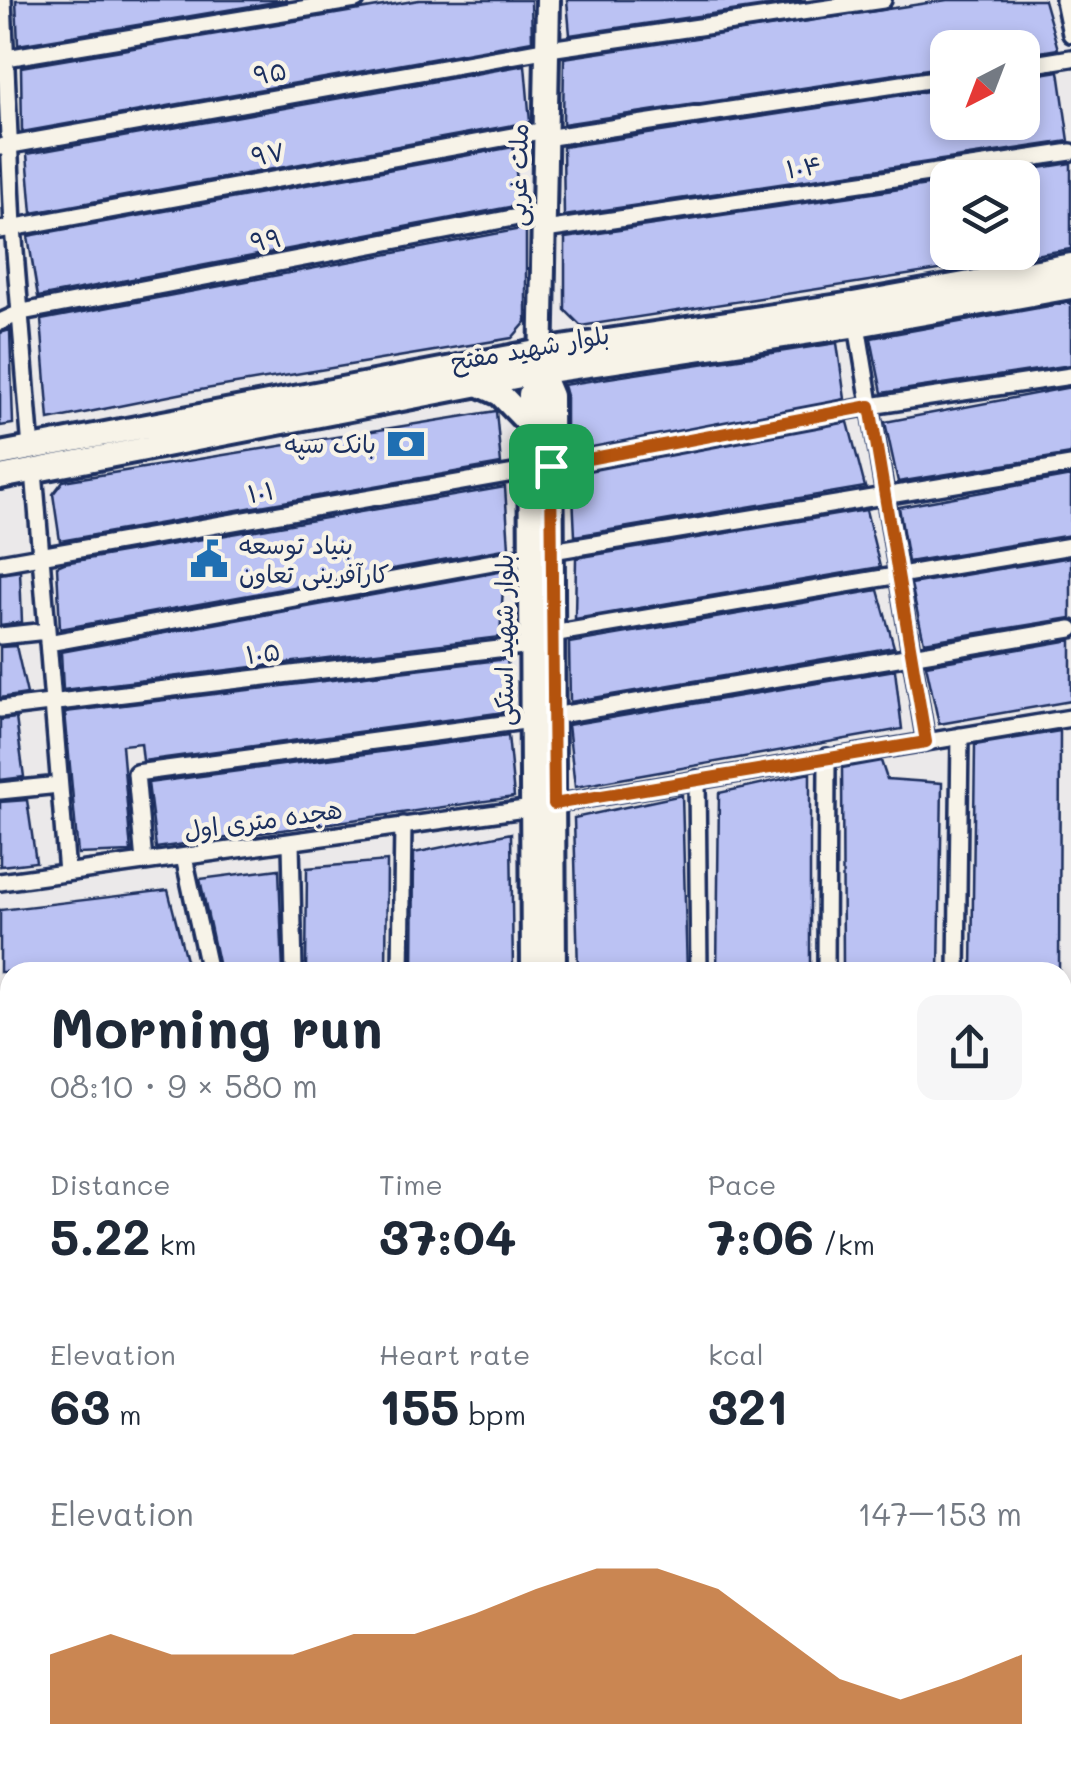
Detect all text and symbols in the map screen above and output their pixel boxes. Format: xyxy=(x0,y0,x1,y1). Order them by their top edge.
north arrow xyxy=(930,30,1040,140)
map controls xyxy=(930,30,1040,270)
street label: ۹۵ xyxy=(251,53,289,91)
street label: ملت غربی xyxy=(500,123,536,227)
street label: ۹۷ xyxy=(248,134,287,172)
street label: ۱۰۴ xyxy=(784,148,824,184)
button: layers xyxy=(930,160,1040,270)
street label: ۹۹ xyxy=(247,220,284,258)
street label: بلوار شهید مفتح xyxy=(448,317,612,379)
bank icon: بانک سپه xyxy=(385,423,427,465)
pin xyxy=(509,424,594,509)
place label: بانک سپه xyxy=(285,427,376,460)
icon: arrive xyxy=(524,439,579,494)
street label: ۱۰۱ xyxy=(245,473,277,509)
place label: بنیاد توسعه کارآفرینی تعاون xyxy=(239,528,389,591)
public building icon: بنیاد توسعه کارآفرینی تعاون xyxy=(188,538,230,580)
street label: بلوار شهید استکی xyxy=(487,554,521,726)
street label: ۱۰۵ xyxy=(244,634,282,670)
street label: هجده متری اول xyxy=(182,792,344,846)
text: Morning run xyxy=(50,990,383,1062)
button: share xyxy=(917,995,1022,1100)
text: 08:10 · 9 × 580 m xyxy=(50,1064,318,1106)
text: Distance xyxy=(50,1166,171,1202)
text: Time xyxy=(379,1166,443,1202)
text: Pace xyxy=(708,1166,776,1202)
text: 5.22 xyxy=(50,1202,151,1268)
text: 37:04 xyxy=(379,1202,517,1268)
text: 7:06 xyxy=(708,1202,814,1268)
text: km xyxy=(151,1226,197,1262)
text: /km xyxy=(814,1226,875,1262)
text: Elevation xyxy=(50,1336,176,1372)
text: Heart rate xyxy=(379,1336,530,1372)
text: kcal xyxy=(708,1336,764,1372)
text: 63 xyxy=(50,1372,110,1438)
text: 155 xyxy=(379,1372,460,1438)
text: 321 xyxy=(708,1372,788,1438)
text: m xyxy=(110,1396,142,1432)
text: bpm xyxy=(460,1396,526,1432)
text: Elevation xyxy=(50,1492,194,1534)
text: 147–153 m xyxy=(857,1492,1022,1534)

